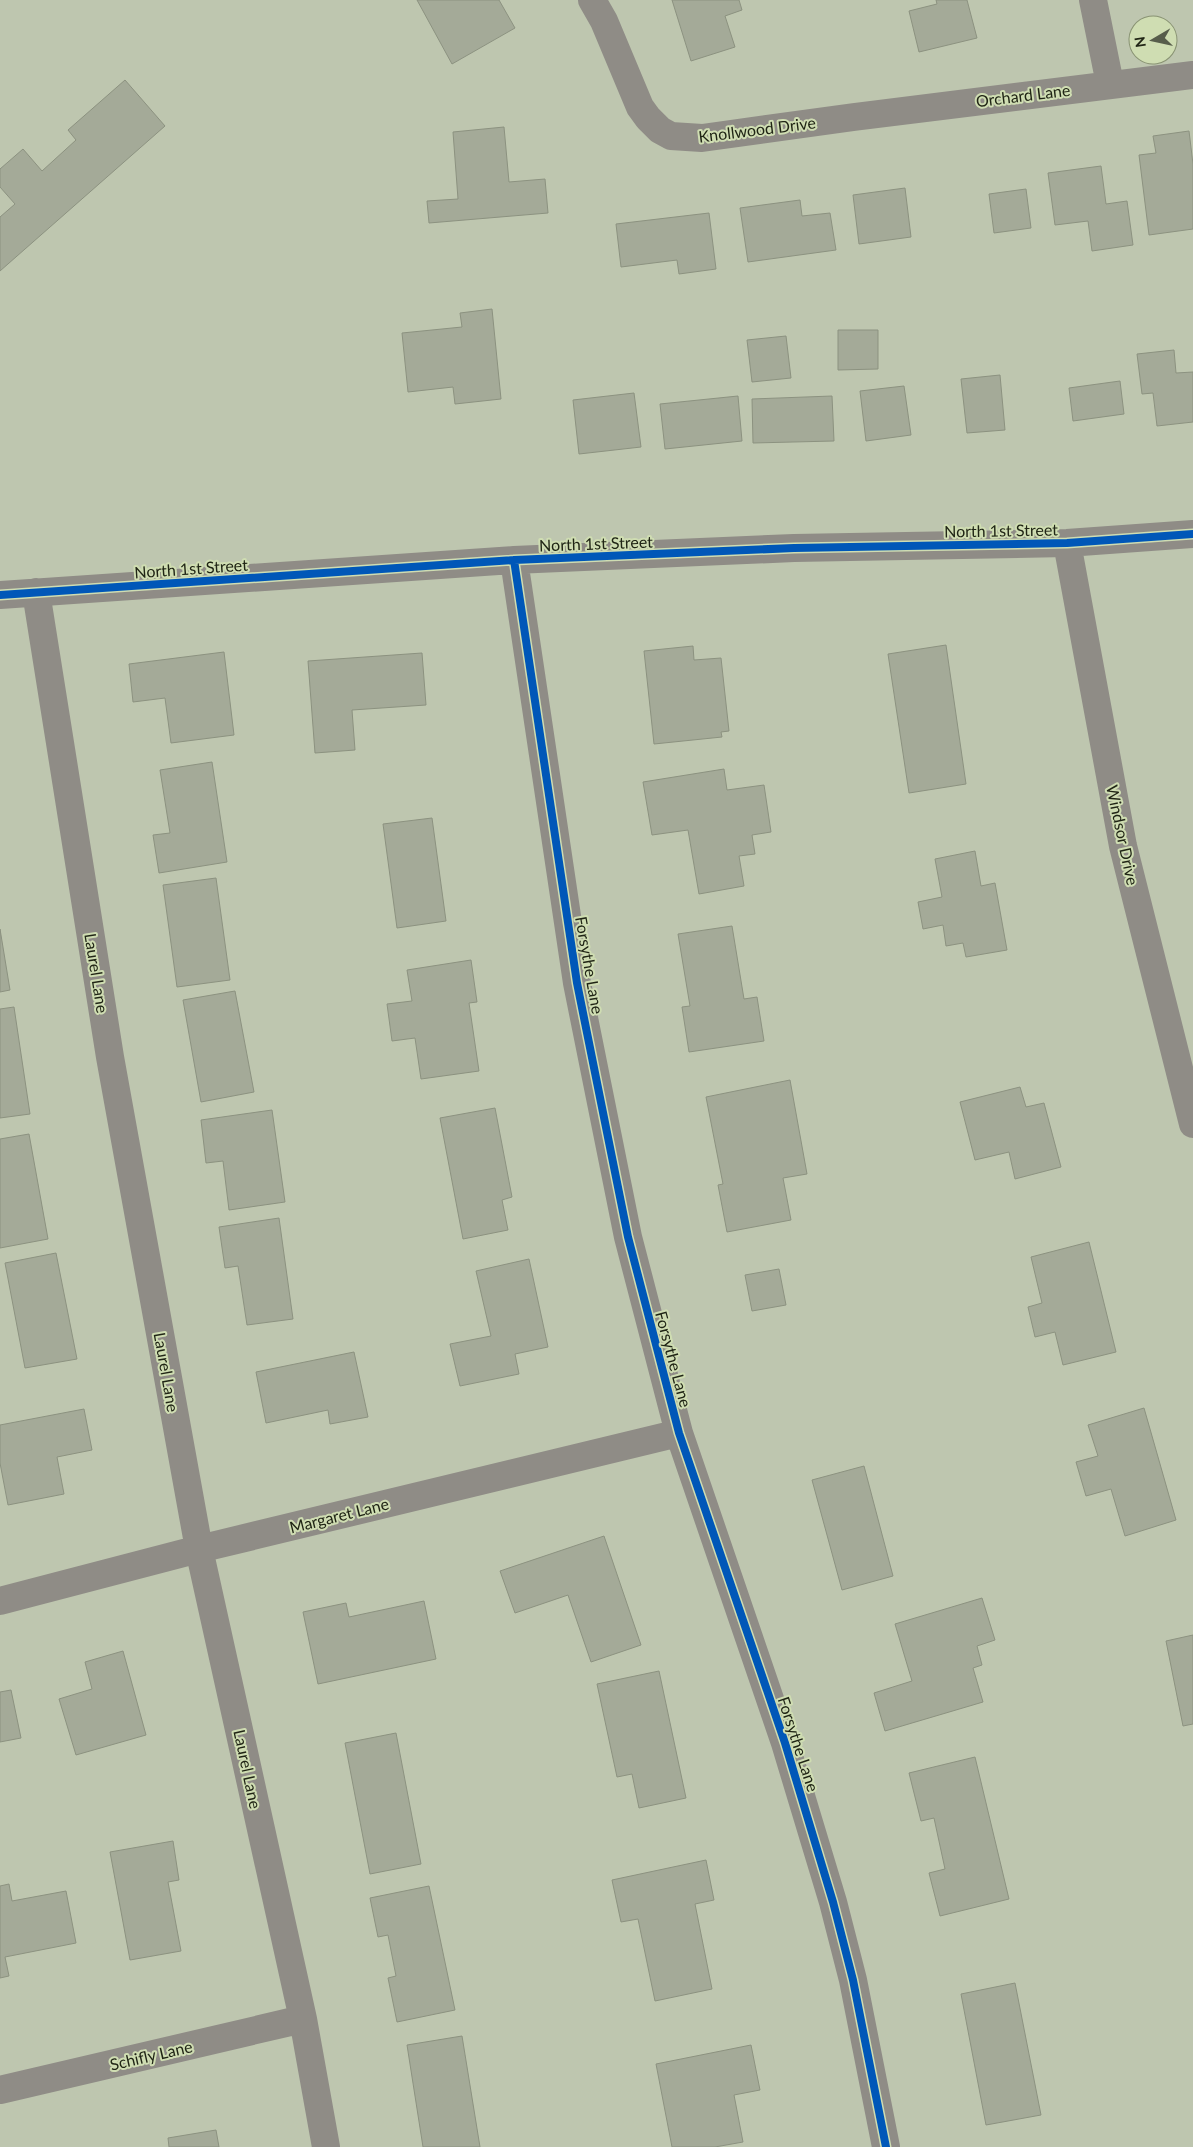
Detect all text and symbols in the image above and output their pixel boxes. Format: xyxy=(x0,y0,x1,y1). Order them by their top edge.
north arrow xyxy=(1128,15,1178,65)
text: N xyxy=(1130,35,1149,49)
street label: Orchard Lane xyxy=(975,80,1071,110)
street label: Knollwood Drive xyxy=(697,112,817,146)
street label: North 1st Street xyxy=(944,520,1058,540)
street label: North 1st Street xyxy=(539,532,653,554)
street label: North 1st Street xyxy=(134,555,249,581)
street label: Windsor Drive xyxy=(1103,783,1143,887)
street label: Forsythe Lane xyxy=(572,915,608,1015)
street label: Laurel Lane xyxy=(81,932,113,1014)
street label: Forsythe Lane xyxy=(652,1309,696,1409)
street label: Laurel Lane xyxy=(151,1331,183,1413)
street label: Margaret Lane xyxy=(287,1493,391,1537)
street label: Forsythe Lane xyxy=(775,1694,823,1794)
street label: Laurel Lane xyxy=(230,1728,266,1810)
street label: Schifly Lane xyxy=(108,2036,194,2074)

